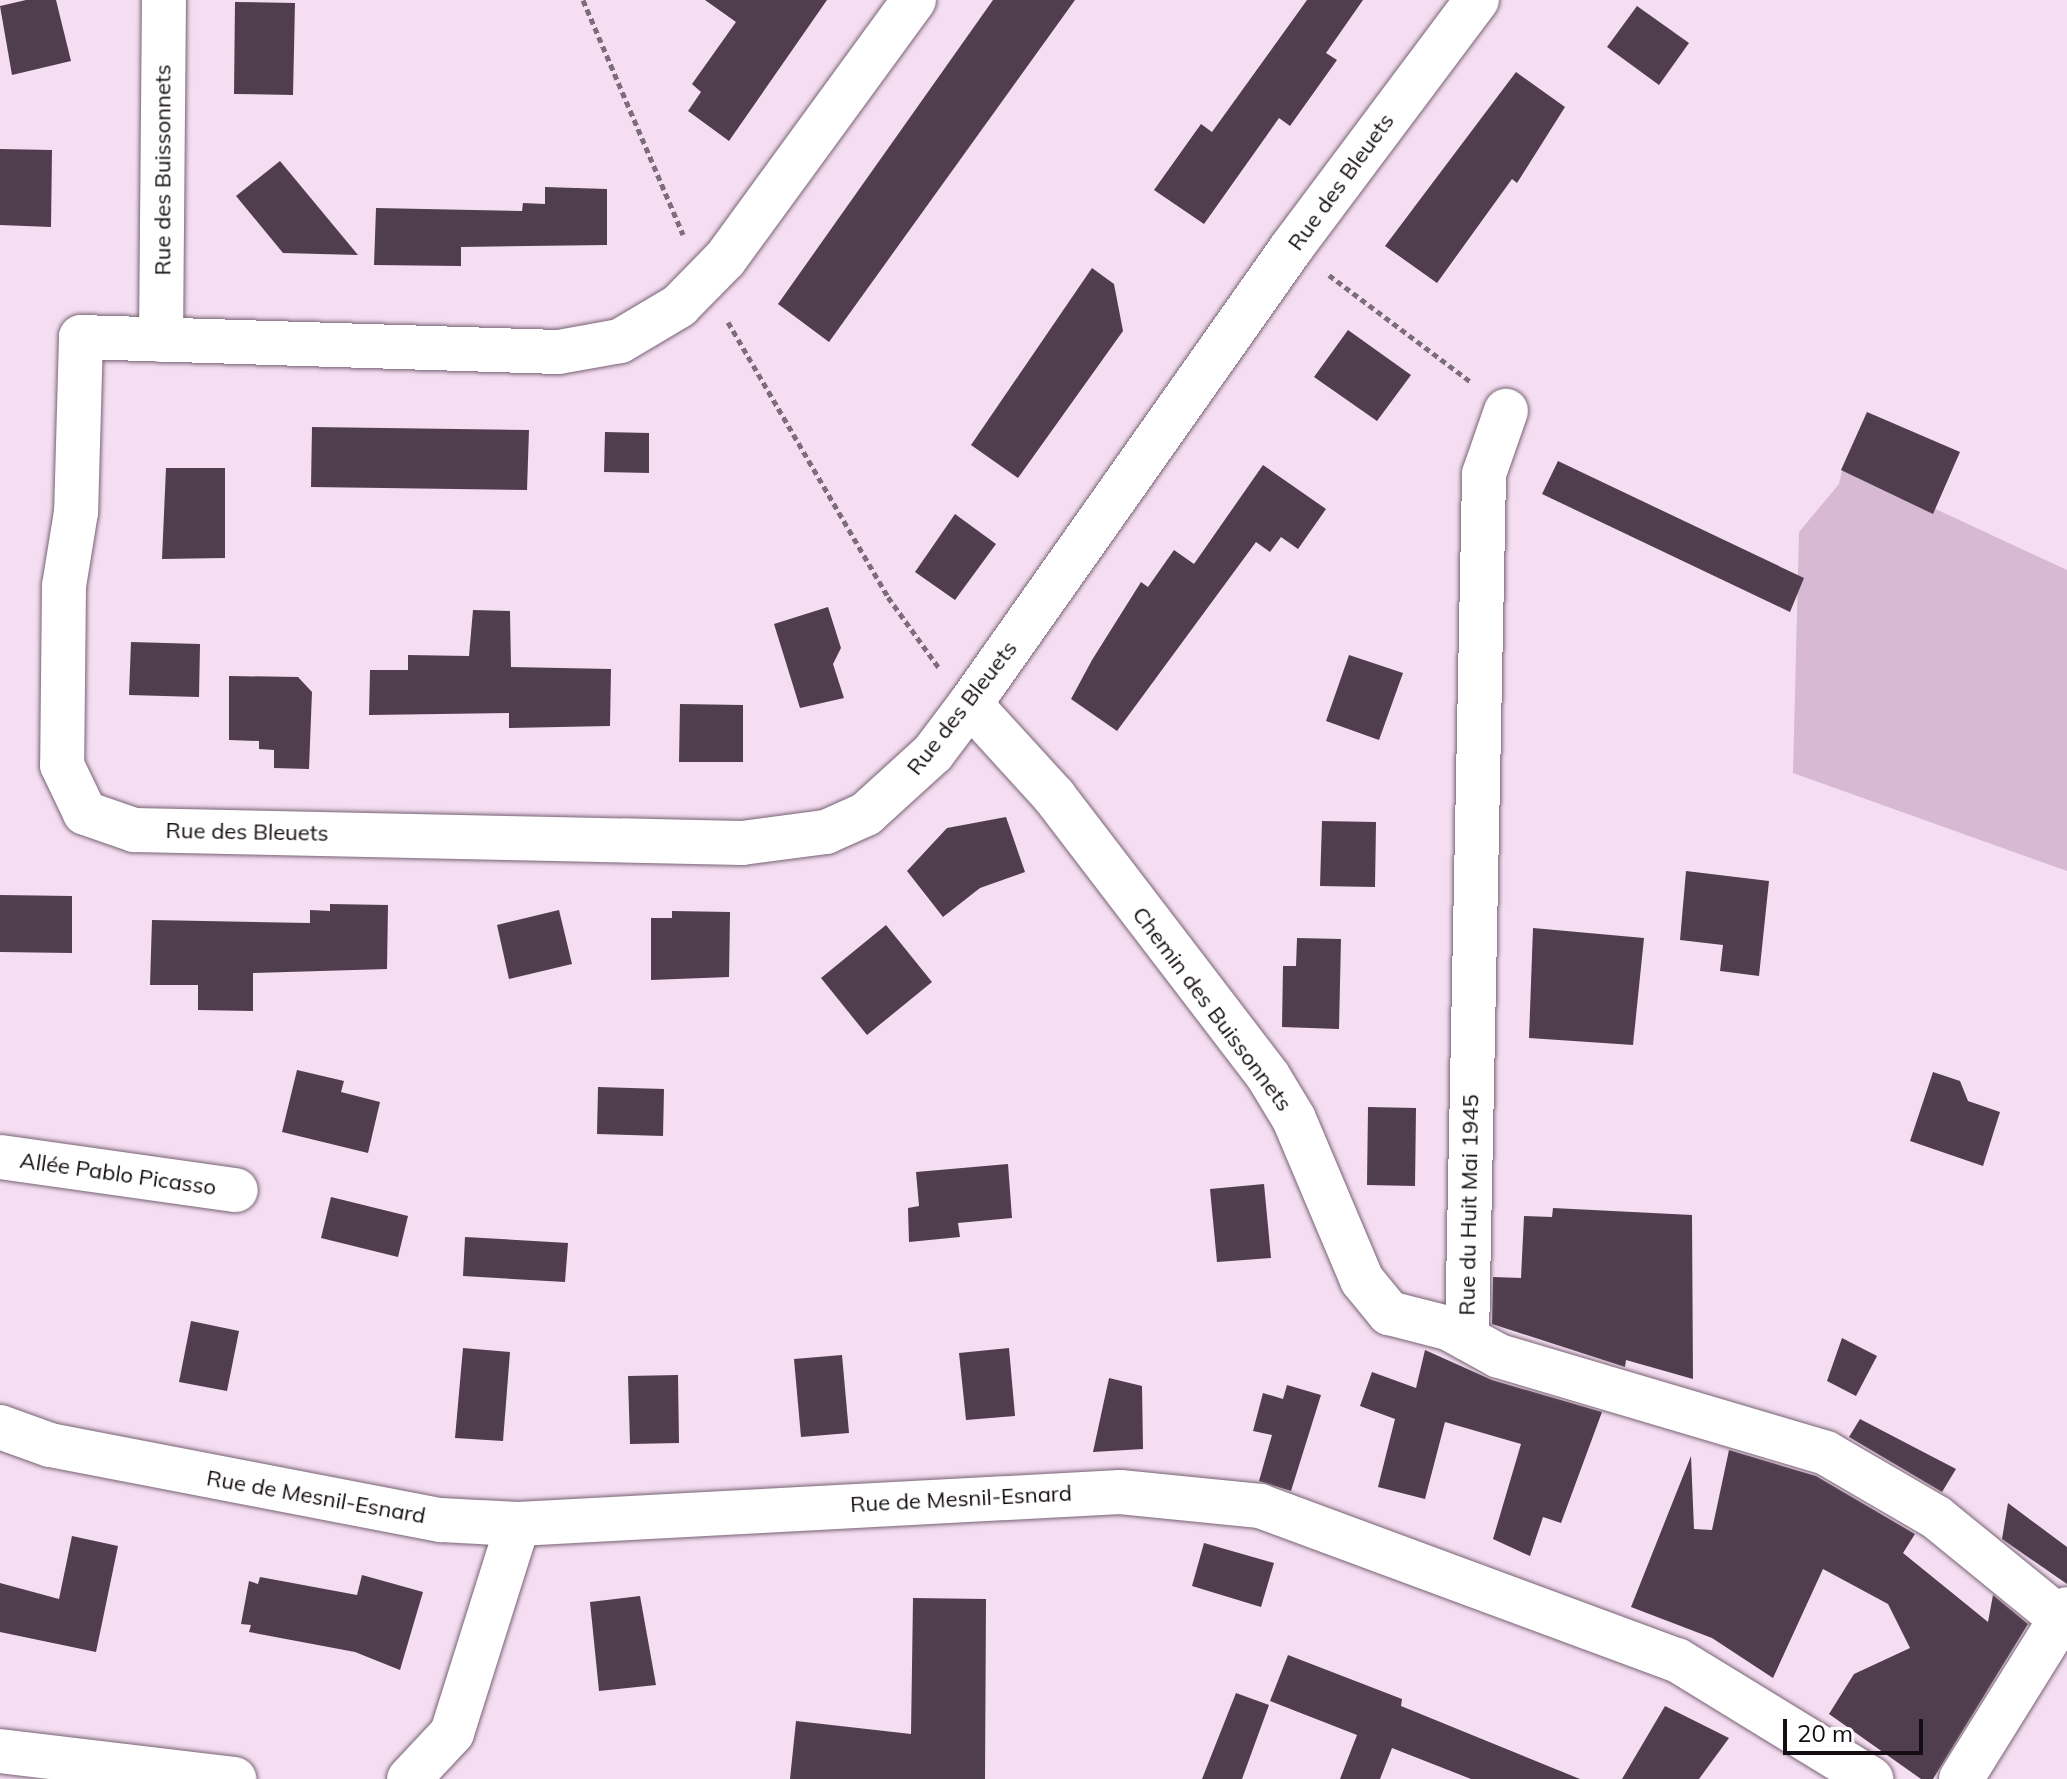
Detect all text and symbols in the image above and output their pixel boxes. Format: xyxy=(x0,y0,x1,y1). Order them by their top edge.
street label: Rue des Buissonnets xyxy=(150,64,176,276)
street label: Rue des Bleuets xyxy=(1282,108,1400,256)
street label: Rue des Bleuets xyxy=(901,636,1023,780)
street label: Rue des Bleuets xyxy=(165,817,329,847)
street label: Chemin des Buissonnets xyxy=(1127,902,1297,1116)
street label: Rue du Huit Mai 1945 xyxy=(1454,1094,1484,1316)
street label: Allée Pablo Picasso xyxy=(18,1147,218,1201)
street label: Rue de Mesnil-Esnard xyxy=(204,1465,428,1529)
street label: Rue de Mesnil-Esnard xyxy=(850,1480,1072,1518)
scale bar xyxy=(1787,1703,1927,1753)
text: 20 m xyxy=(1797,1718,1853,1748)

